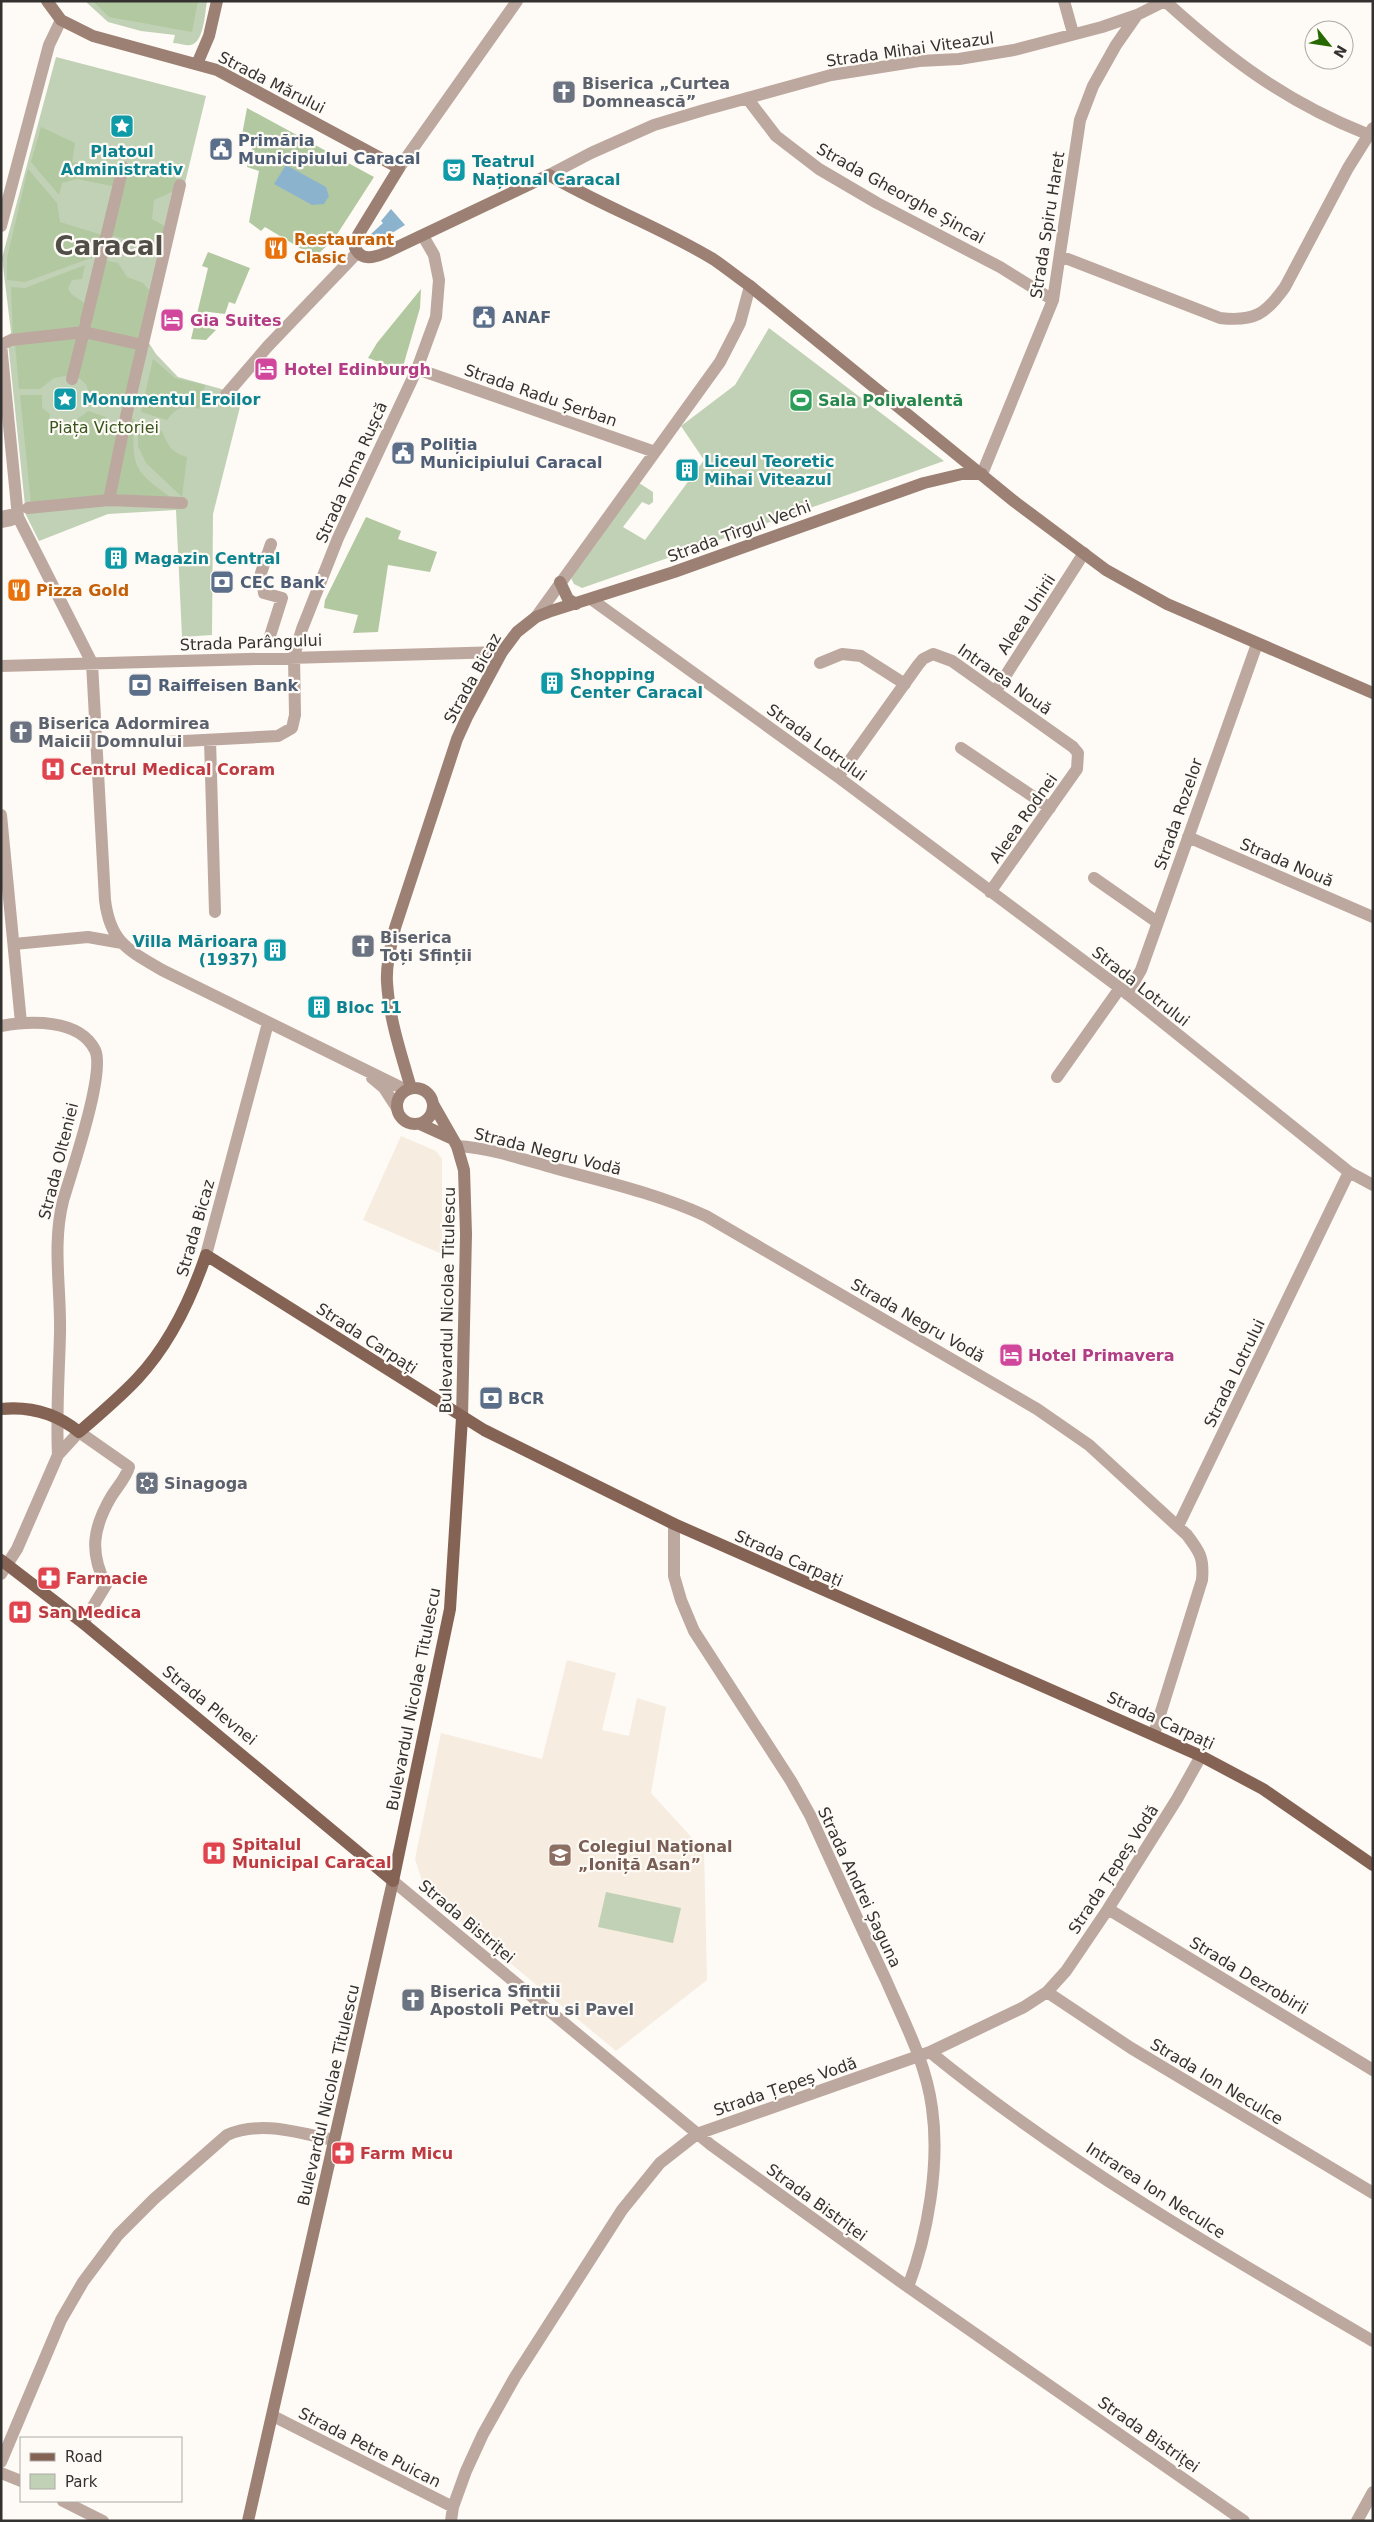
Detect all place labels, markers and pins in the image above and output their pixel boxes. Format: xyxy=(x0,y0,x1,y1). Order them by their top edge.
place label: Biserica „Curtea Domnească” xyxy=(582,74,730,111)
church icon: Biserica „Curtea Domnească” xyxy=(551,79,577,105)
place icon: Platoul Administrativ xyxy=(109,113,135,139)
place label: Primăria Municipiului Caracal xyxy=(238,131,420,168)
public building icon: Primăria Municipiului Caracal xyxy=(208,136,234,162)
place label: Platoul Administrativ xyxy=(61,142,184,179)
place label: Teatrul Național Caracal xyxy=(472,152,621,189)
theatre icon: Teatrul Național Caracal xyxy=(441,157,467,183)
place label: Restaurant Clasic xyxy=(294,230,395,267)
restaurant icon: Restaurant Clasic xyxy=(263,235,289,261)
public building icon: ANAF xyxy=(471,304,497,330)
hotel icon: Gia Suites xyxy=(159,307,185,333)
place label: ANAF xyxy=(502,308,551,327)
place label: Gia Suites xyxy=(190,311,281,330)
hotel icon: Hotel Edinburgh xyxy=(253,356,279,382)
place label: Hotel Edinburgh xyxy=(284,360,431,379)
place icon: Monumentul Eroilor xyxy=(52,386,78,412)
sports icon: Sala Polivalentă xyxy=(788,387,814,413)
place label: Monumentul Eroilor xyxy=(82,390,260,409)
place label: Sala Polivalentă xyxy=(818,391,963,410)
place label: Poliția Municipiului Caracal xyxy=(420,435,602,472)
public building icon: Poliția Municipiului Caracal xyxy=(390,440,416,466)
place label: Liceul Teoretic Mihai Viteazul xyxy=(704,452,834,489)
building icon: Liceul Teoretic Mihai Viteazul xyxy=(674,457,700,483)
building icon: Magazin Central xyxy=(103,545,129,571)
place label: Magazin Central xyxy=(134,549,281,568)
bank icon: CEC Bank xyxy=(209,569,235,595)
place label: CEC Bank xyxy=(240,573,325,592)
restaurant icon: Pizza Gold xyxy=(6,577,32,603)
place label: Pizza Gold xyxy=(36,581,129,600)
place label: Shopping Center Caracal xyxy=(570,665,703,702)
building icon: Shopping Center Caracal xyxy=(539,670,565,696)
bank icon: Raiffeisen Bank xyxy=(127,672,153,698)
place label: Raiffeisen Bank xyxy=(158,676,299,695)
place label: Biserica Adormirea Maicii Domnului xyxy=(38,714,210,751)
church icon: Biserica Adormirea Maicii Domnului xyxy=(8,719,34,745)
hospital icon: Centrul Medical Coram xyxy=(40,756,66,782)
place label: Centrul Medical Coram xyxy=(70,760,275,779)
place label: Biserica Toți Sfinții xyxy=(380,928,472,965)
place label: Villa Mărioara (1937) xyxy=(133,932,258,969)
church icon: Biserica Toți Sfinții xyxy=(350,933,376,959)
building icon: Villa Mărioara (1937) xyxy=(262,937,288,963)
building icon: Bloc 11 xyxy=(306,994,332,1020)
place label: Bloc 11 xyxy=(336,998,402,1017)
hotel icon: Hotel Primavera xyxy=(998,1342,1024,1368)
place label: Hotel Primavera xyxy=(1028,1346,1174,1365)
bank icon: BCR xyxy=(478,1385,504,1411)
place label: BCR xyxy=(508,1389,544,1408)
synagogue icon: Sinagoga xyxy=(134,1470,160,1496)
place label: Sinagoga xyxy=(164,1474,248,1493)
pharmacy icon: Farmacie xyxy=(36,1565,62,1591)
place label: Farmacie xyxy=(66,1569,148,1588)
hospital icon: San Medica xyxy=(7,1599,33,1625)
place label: San Medica xyxy=(38,1603,141,1622)
place label: Spitalul Municipal Caracal xyxy=(232,1835,391,1872)
place label: Colegiul Național „Ioniță Asan” xyxy=(578,1837,732,1874)
hospital icon: Spitalul Municipal Caracal xyxy=(201,1840,227,1866)
school or university icon: Colegiul Național „Ioniță Asan” xyxy=(547,1842,573,1868)
place label: Biserica Sfintii Apostoli Petru si Pavel xyxy=(430,1982,634,2019)
church icon: Biserica Sfintii Apostoli Petru si Pavel xyxy=(400,1987,426,2013)
pharmacy icon: Farm Micu xyxy=(330,2140,356,2166)
place label: Farm Micu xyxy=(360,2144,453,2163)

